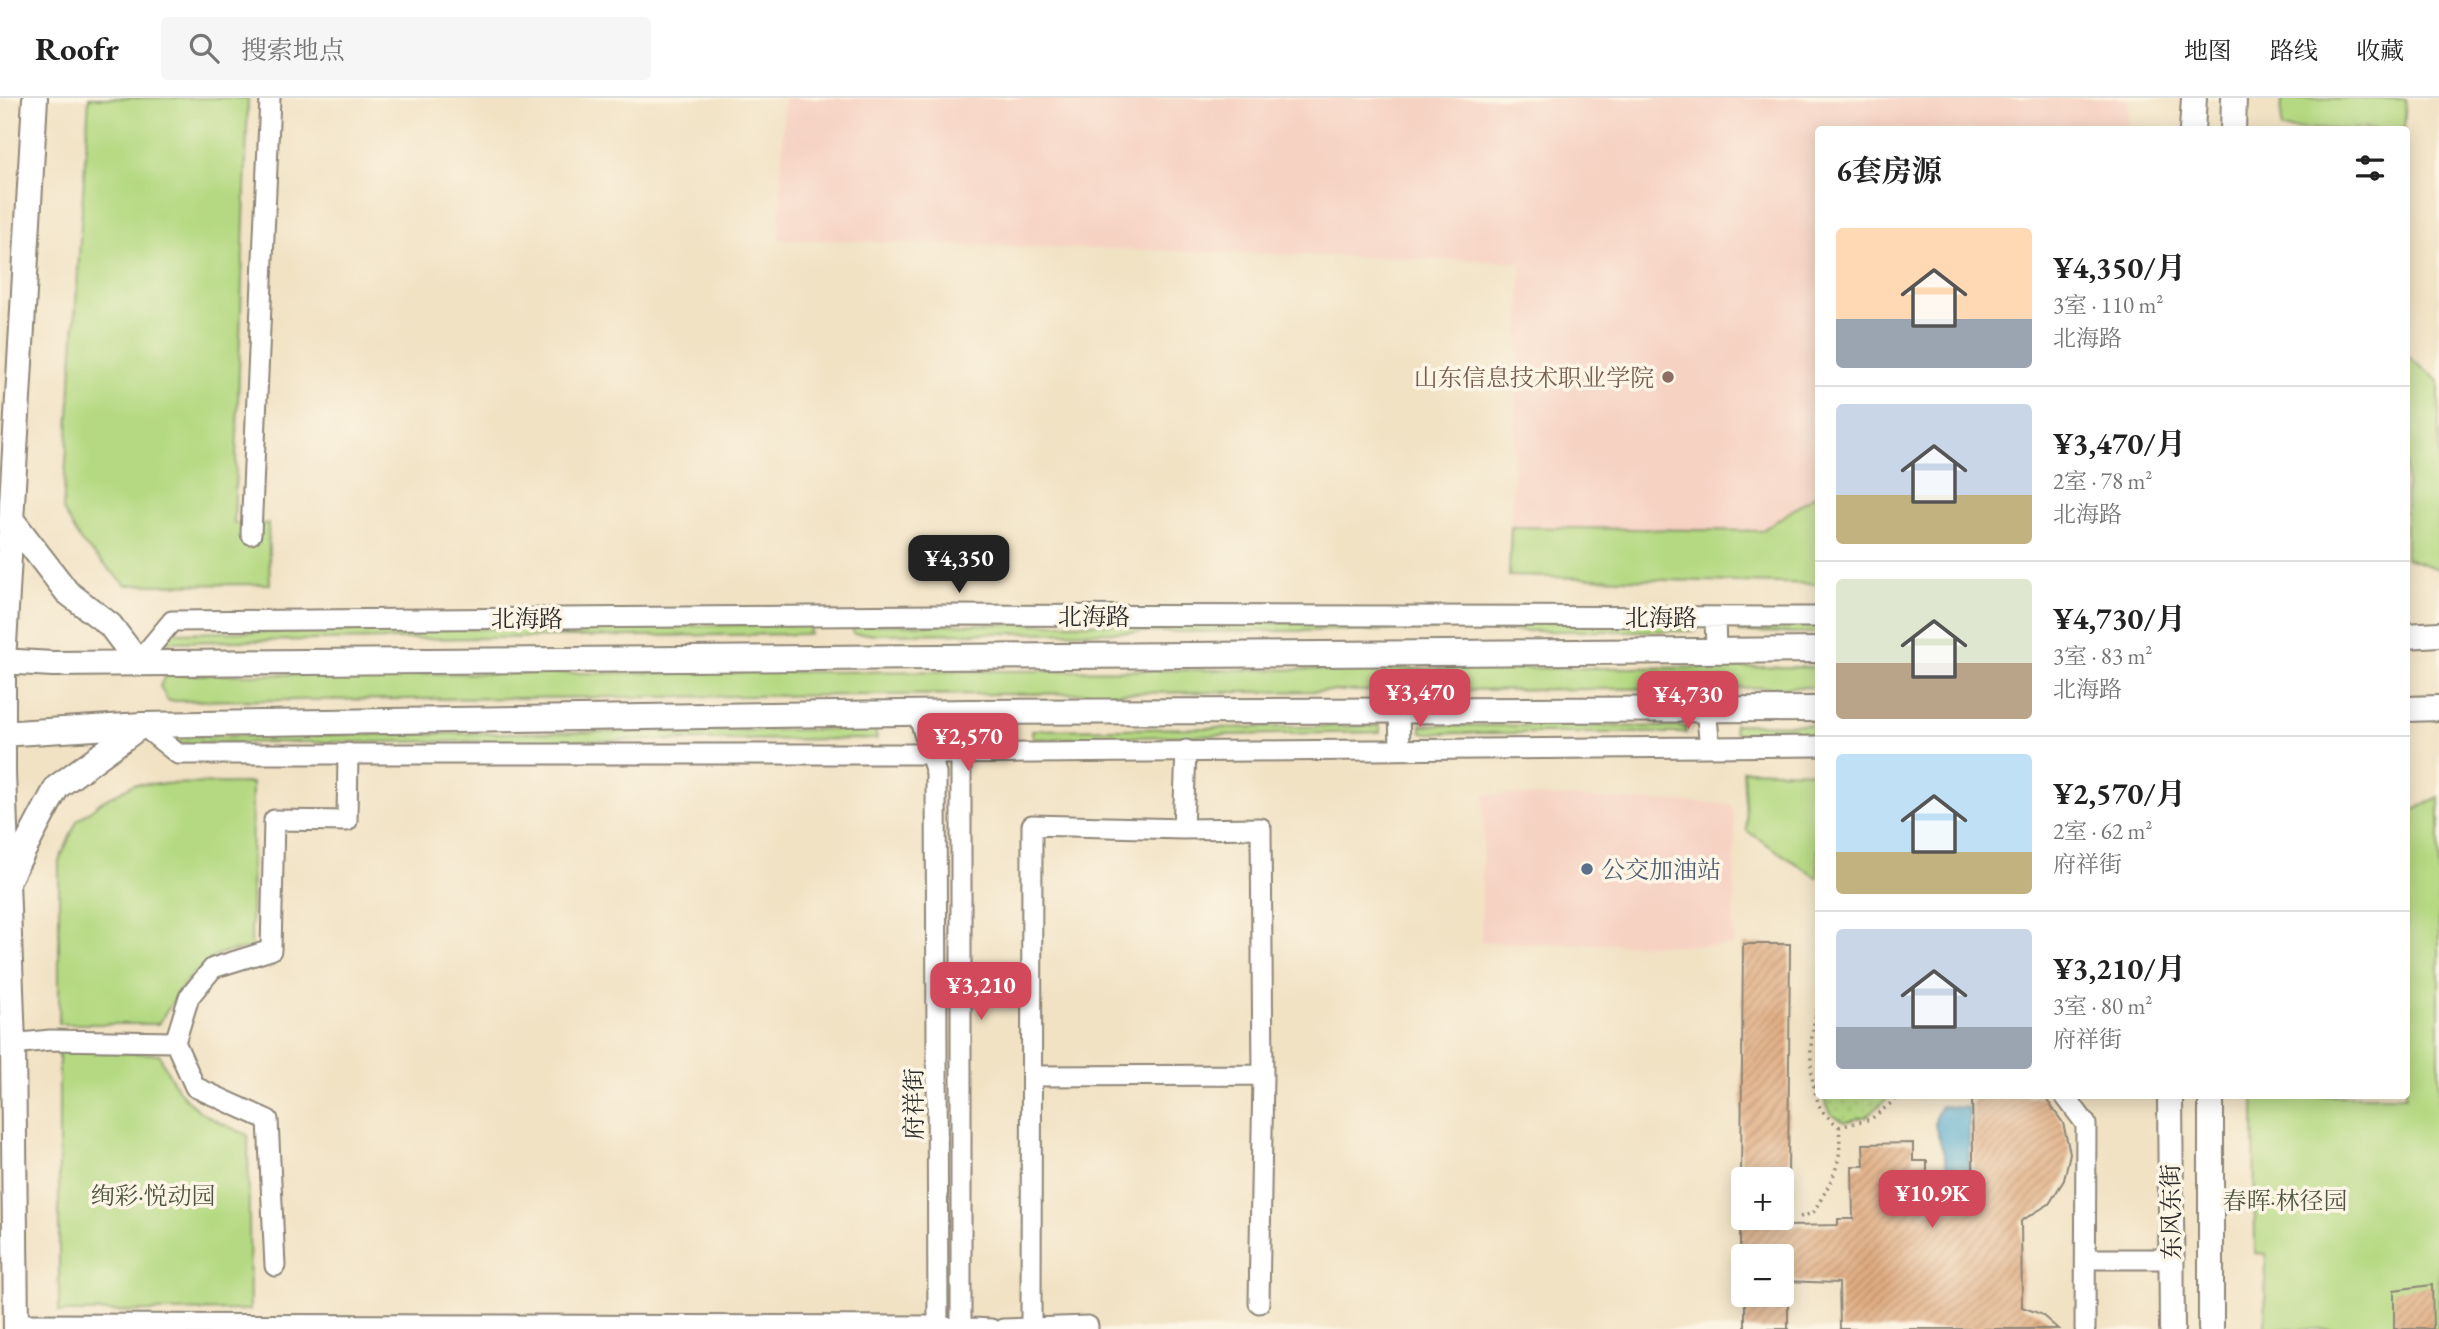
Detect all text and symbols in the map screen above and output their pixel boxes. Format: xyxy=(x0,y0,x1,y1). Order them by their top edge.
search box xyxy=(161,17,651,80)
text: Roofr xyxy=(35,27,119,70)
icon: search xyxy=(185,29,223,67)
text: 搜索地点 xyxy=(241,33,345,67)
text: 地图 xyxy=(2184,35,2232,66)
text: 路线 xyxy=(2270,35,2318,66)
text: 收藏 xyxy=(2356,35,2404,66)
icon: filters xyxy=(2351,149,2389,187)
text: 6套房源 xyxy=(1836,151,1942,190)
text: ¥4,350/月 xyxy=(2053,248,2186,287)
icon: home xyxy=(1892,256,1976,340)
text: 3室 · 110 m² xyxy=(2053,290,2163,320)
text: 北海路 xyxy=(2053,323,2122,353)
place label: 山东信息技术职业学院 xyxy=(1414,362,1654,393)
marker: 山东信息技术职业学院 xyxy=(1660,369,1676,385)
text: ¥3,470/月 xyxy=(2053,424,2186,463)
icon: home xyxy=(1892,432,1976,516)
text: 2室 · 78 m² xyxy=(2053,466,2152,496)
text: 北海路 xyxy=(2053,499,2122,529)
pin: ¥4,350 xyxy=(902,536,1016,595)
text: ¥4,350 xyxy=(924,543,994,573)
text: ¥4,730/月 xyxy=(2053,599,2186,638)
street label: 北海路 xyxy=(1058,601,1130,632)
street label: 北海路 xyxy=(1625,602,1697,633)
street label: 北海路 xyxy=(491,603,563,634)
icon: home xyxy=(1892,607,1976,691)
text: 3室 · 83 m² xyxy=(2053,641,2152,671)
pin: ¥3,470 xyxy=(1363,670,1477,729)
pin: ¥4,730 xyxy=(1631,672,1745,731)
text: 北海路 xyxy=(2053,674,2122,704)
text: ¥3,470 xyxy=(1385,677,1455,707)
text: ¥4,730 xyxy=(1653,679,1723,709)
pin: ¥2,570 xyxy=(911,714,1025,773)
text: ¥2,570 xyxy=(933,721,1003,751)
text: ¥2,570/月 xyxy=(2053,774,2186,813)
icon: home xyxy=(1892,782,1976,866)
text: 2室 · 62 m² xyxy=(2053,816,2152,846)
text: 府祥街 xyxy=(2053,849,2122,879)
place label: 公交加油站 xyxy=(1601,854,1721,885)
marker: 公交加油站 xyxy=(1579,861,1595,877)
text: ¥3,210/月 xyxy=(2053,949,2186,988)
icon: home xyxy=(1892,957,1976,1041)
pin: ¥3,210 xyxy=(924,962,1038,1022)
text: ¥3,210 xyxy=(946,970,1016,1000)
text: 3室 · 80 m² xyxy=(2053,991,2152,1021)
text: 府祥街 xyxy=(2053,1024,2122,1054)
street label: 府祥街 xyxy=(898,1068,929,1140)
street label: 东风东街 xyxy=(2155,1164,2187,1260)
map controls xyxy=(1731,1167,1794,1307)
button: + xyxy=(1731,1167,1794,1230)
pin: ¥10.9K xyxy=(1875,1170,1989,1230)
text: ¥10.9K xyxy=(1895,1178,1969,1208)
park label: 绚彩·悦动园 xyxy=(91,1180,215,1211)
park label: 春晖·林径园 xyxy=(2223,1185,2347,1216)
button: − xyxy=(1731,1244,1794,1307)

